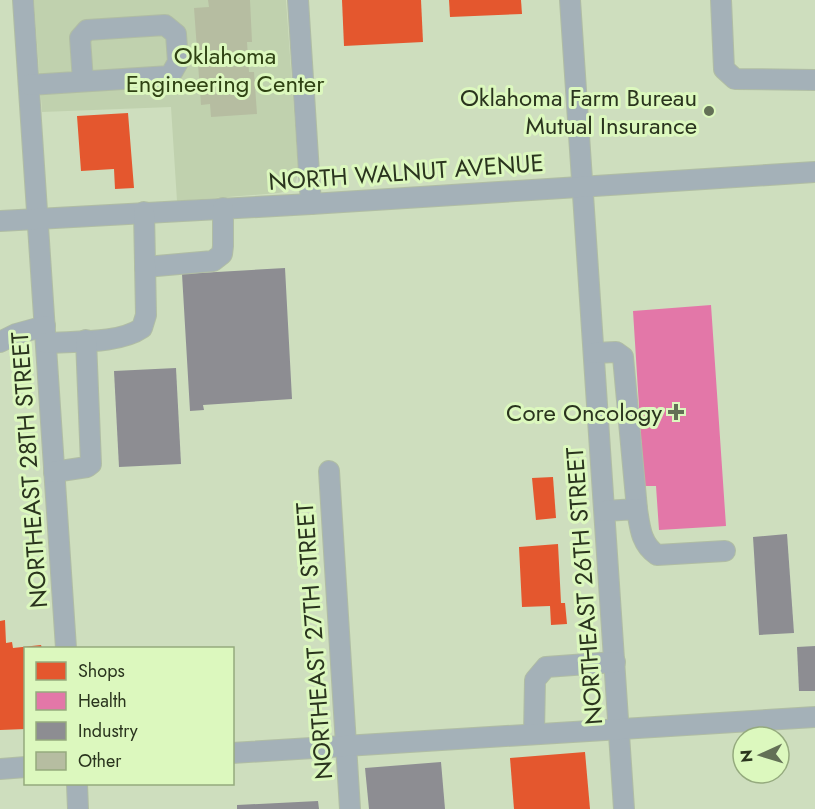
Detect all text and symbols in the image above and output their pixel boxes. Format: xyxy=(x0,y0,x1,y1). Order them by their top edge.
park label: Oklahoma Engineering Center xyxy=(126,38,325,101)
place label: Oklahoma Farm Bureau Mutual Insurance xyxy=(460,80,697,143)
marker: Oklahoma Farm Bureau Mutual Insurance xyxy=(702,104,716,118)
street label: NORTH WALNUT AVENUE xyxy=(267,145,545,199)
street label: NORTHEAST 28TH STREET xyxy=(2,331,56,609)
place label: Core Oncology xyxy=(506,395,662,430)
marker: Core Oncology xyxy=(667,403,685,421)
street label: NORTHEAST 26TH STREET xyxy=(557,446,611,726)
street label: NORTHEAST 27TH STREET xyxy=(287,501,341,781)
legend xyxy=(24,647,234,785)
text: Shops xyxy=(78,658,125,684)
text: Health xyxy=(78,688,127,714)
text: Industry xyxy=(78,718,138,744)
north arrow xyxy=(731,725,791,785)
text: Other xyxy=(78,748,122,774)
text: N xyxy=(735,749,758,763)

